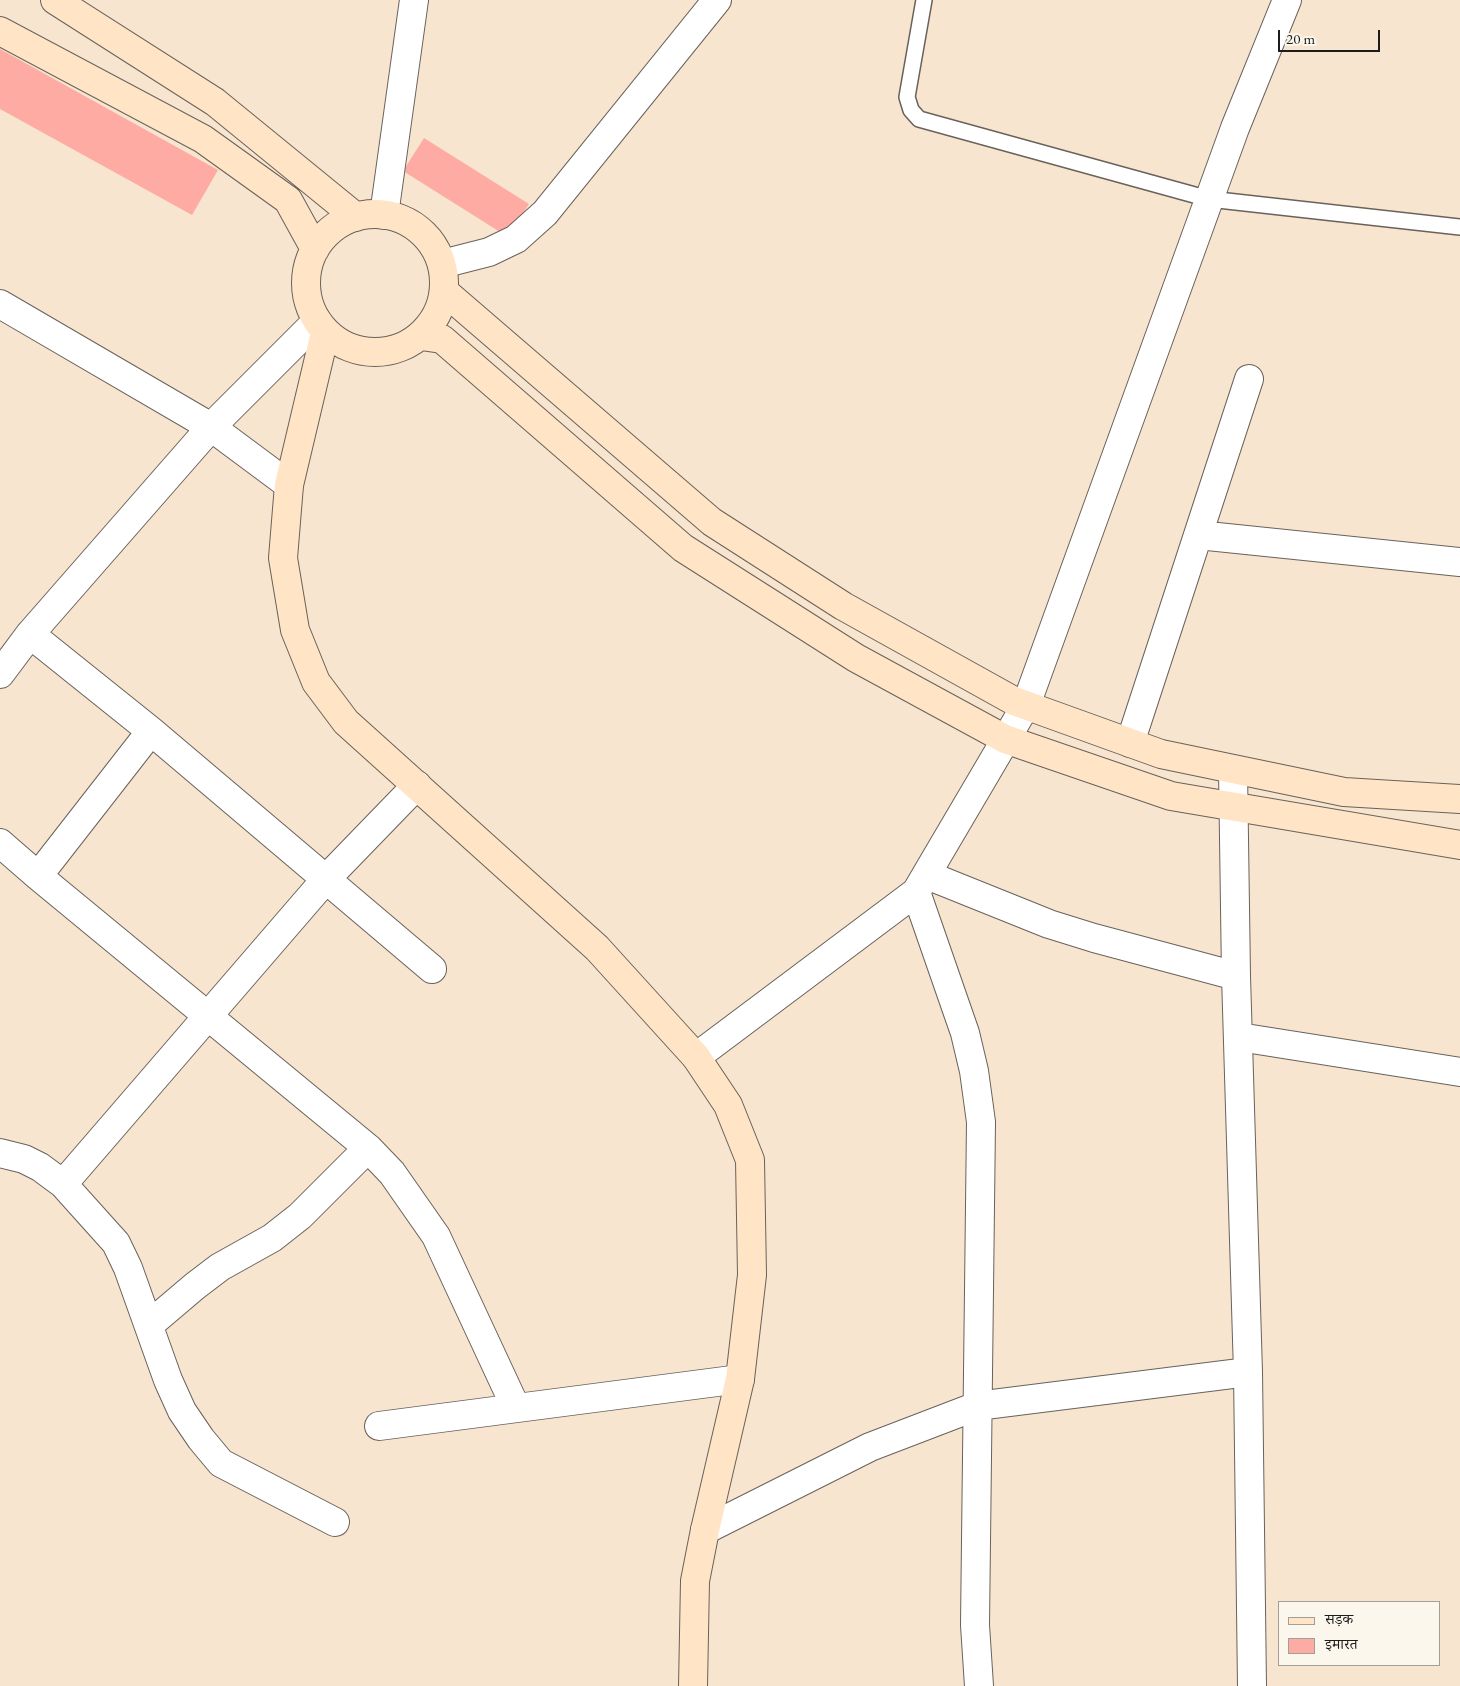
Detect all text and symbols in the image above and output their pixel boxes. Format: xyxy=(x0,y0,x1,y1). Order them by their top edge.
scale bar xyxy=(1280,20,1382,52)
text: 20 m xyxy=(1286,29,1315,48)
legend xyxy=(1278,1601,1440,1666)
text: सड़क xyxy=(1325,1609,1353,1628)
text: इमारत xyxy=(1325,1634,1358,1653)

